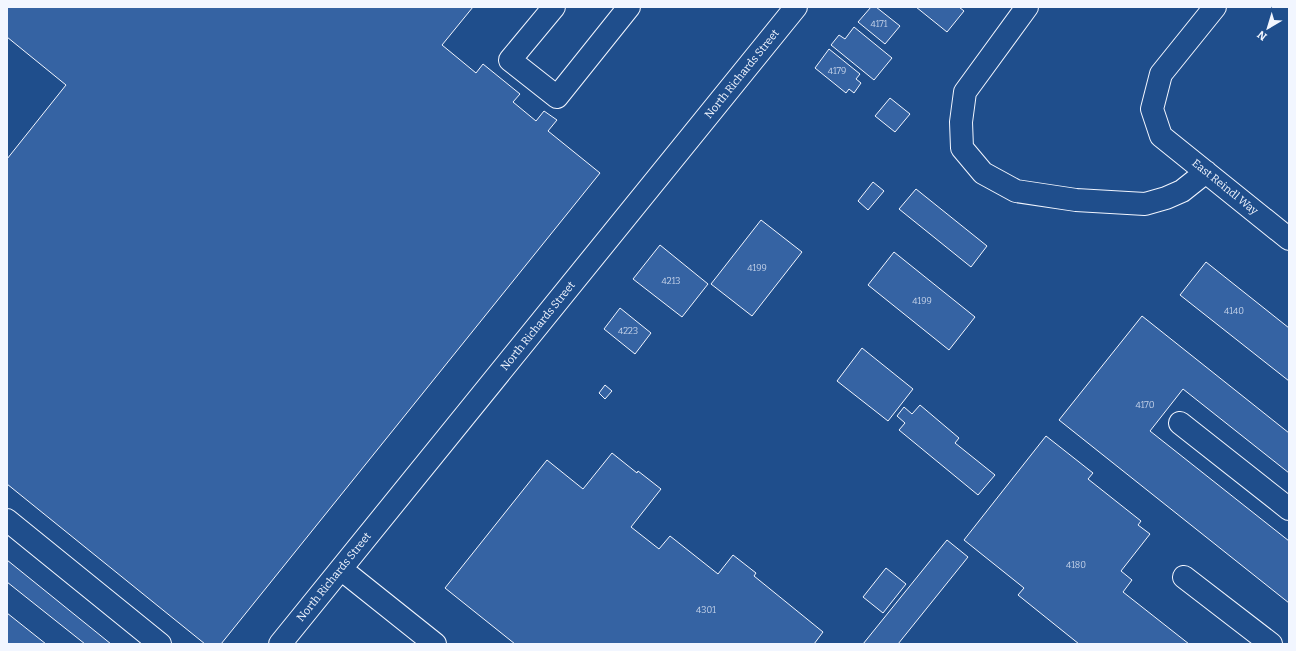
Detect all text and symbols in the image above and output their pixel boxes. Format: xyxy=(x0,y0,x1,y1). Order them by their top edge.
north arrow xyxy=(1248,8,1288,48)
house number: 4171 xyxy=(870,19,888,29)
street label: North Richards Street xyxy=(702,27,782,121)
text: N xyxy=(1254,27,1270,43)
house number: 4179 xyxy=(828,66,846,76)
street label: East Reindl Way xyxy=(1189,156,1261,218)
house number: 4199 xyxy=(747,263,767,273)
house number: 4213 xyxy=(662,276,680,286)
street label: North Richards Street xyxy=(498,279,578,373)
house number: 4199 xyxy=(912,296,932,306)
house number: 4140 xyxy=(1224,306,1244,316)
house number: 4223 xyxy=(618,326,638,336)
house number: 4170 xyxy=(1136,400,1155,410)
street label: North Richards Street xyxy=(294,530,374,624)
house number: 4180 xyxy=(1066,560,1086,570)
house number: 4301 xyxy=(696,605,716,615)

